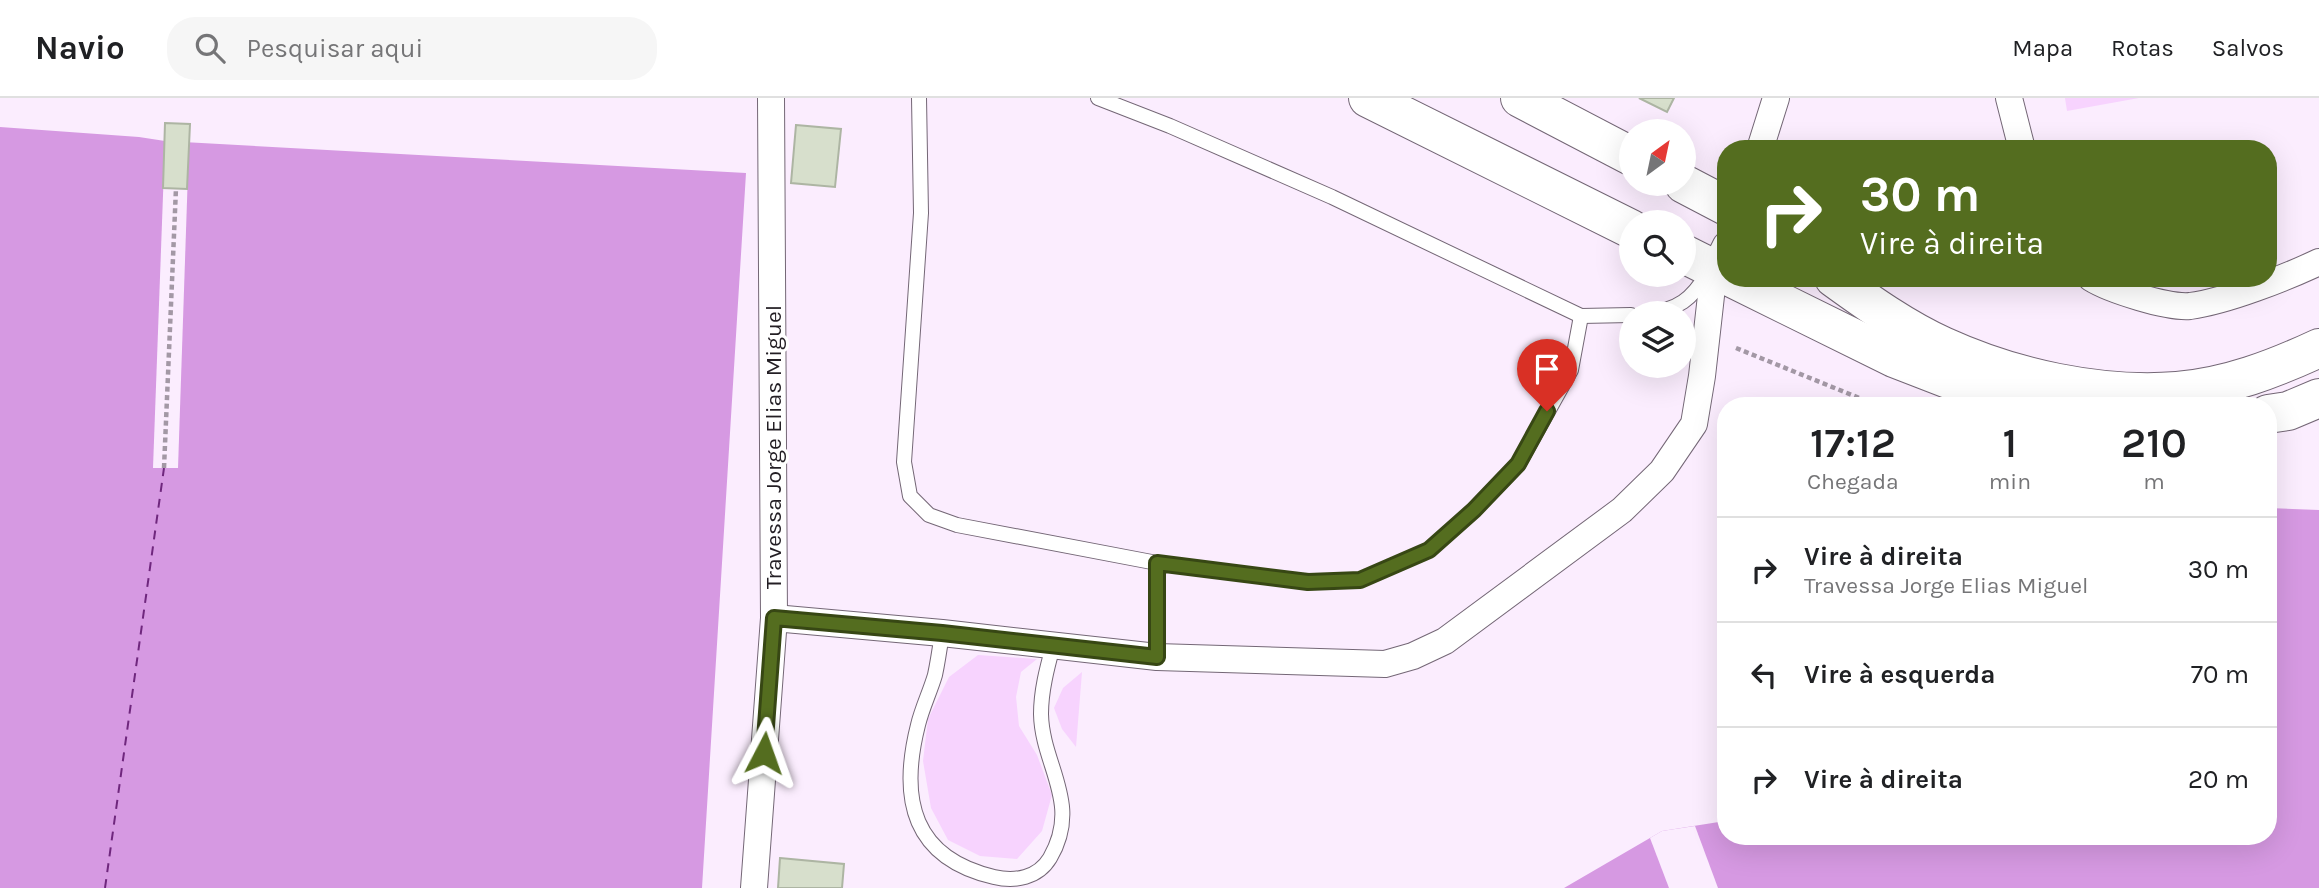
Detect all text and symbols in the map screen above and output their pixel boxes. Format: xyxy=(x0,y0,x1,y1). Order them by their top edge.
search box xyxy=(167,17,657,80)
text: Navio xyxy=(35,29,125,67)
icon: search xyxy=(191,29,229,67)
text: Pesquisar aqui xyxy=(247,33,423,64)
text: Mapa xyxy=(2012,34,2073,62)
text: Rotas xyxy=(2111,34,2174,62)
text: Salvos xyxy=(2212,34,2284,62)
north arrow xyxy=(1619,119,1696,196)
map controls xyxy=(1619,119,1696,378)
text: 30 m xyxy=(1860,166,1980,223)
icon: right xyxy=(1745,168,1836,259)
button: search xyxy=(1619,210,1696,287)
text: Vire à direita xyxy=(1860,225,2044,262)
button: layers xyxy=(1619,301,1696,378)
street label: Travessa Jorge Elias Miguel xyxy=(760,305,787,589)
pin xyxy=(1517,339,1577,411)
icon: arrive xyxy=(1528,350,1566,388)
text: 17:12 xyxy=(1810,418,1896,468)
text: 1 xyxy=(2003,418,2017,468)
text: 210 xyxy=(2121,418,2187,468)
text: Chegada xyxy=(1807,468,1899,495)
text: min xyxy=(1989,468,2031,495)
text: m xyxy=(2143,468,2165,495)
text: Vire à direita xyxy=(1804,541,1963,572)
icon: right xyxy=(1745,551,1783,589)
text: 30 m xyxy=(2188,554,2249,585)
text: Travessa Jorge Elias Miguel xyxy=(1804,572,2088,599)
icon: left xyxy=(1745,656,1783,694)
text: Vire à esquerda xyxy=(1804,659,1995,690)
text: 70 m xyxy=(2191,659,2249,690)
position arrow xyxy=(727,716,801,790)
icon: right xyxy=(1745,761,1783,799)
text: Vire à direita xyxy=(1804,764,1963,795)
text: 20 m xyxy=(2188,764,2249,795)

